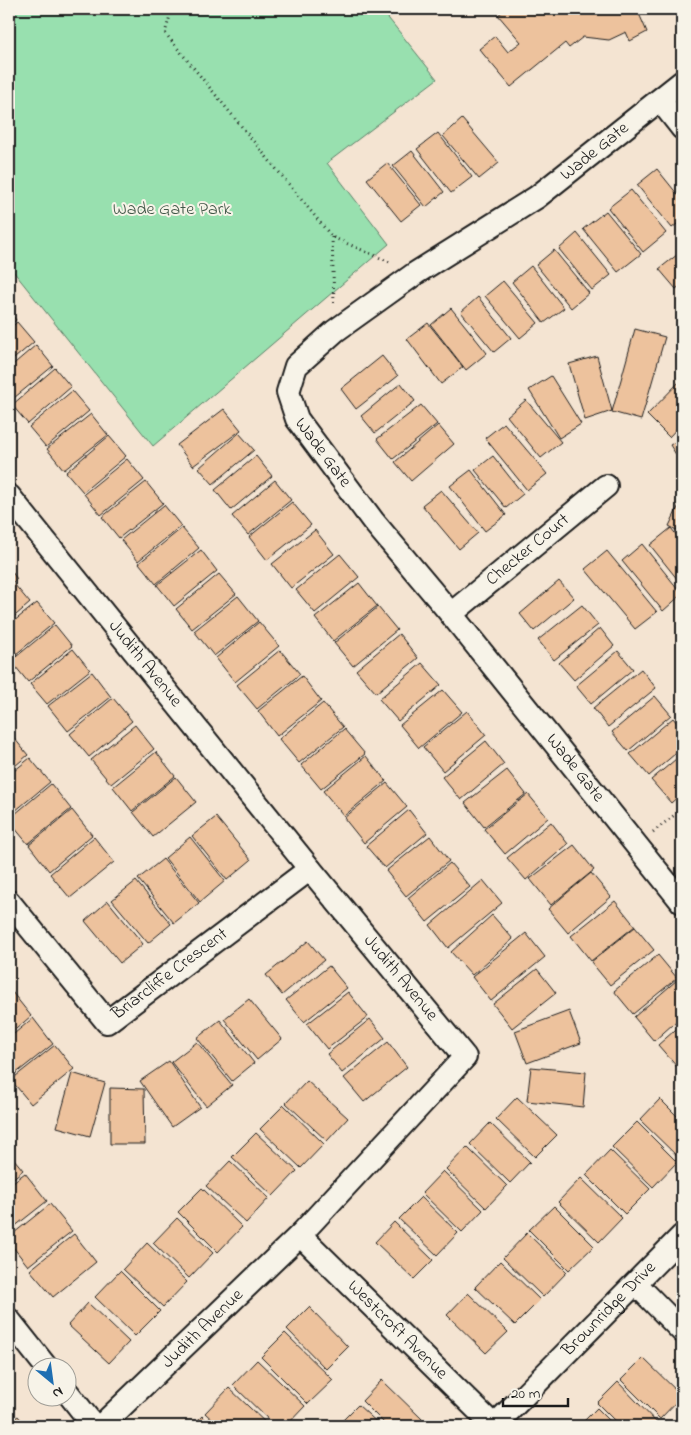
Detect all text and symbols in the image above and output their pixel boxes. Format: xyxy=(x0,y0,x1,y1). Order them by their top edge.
street label: Wade Gate xyxy=(555,116,636,188)
park label: Wade Gate Park xyxy=(113,197,231,223)
street label: Wade Gate xyxy=(288,412,358,494)
street label: Checker Court xyxy=(481,508,576,593)
street label: Judith Avenue xyxy=(101,615,188,714)
street label: Wade Gate xyxy=(539,728,611,809)
street label: Briarcliffe Crescent xyxy=(106,922,234,1027)
street label: Judith Avenue xyxy=(357,929,444,1028)
street label: Brownridge Drive xyxy=(555,1255,663,1364)
street label: Westcroft Avenue xyxy=(341,1275,454,1387)
street label: Judith Avenue xyxy=(156,1282,251,1375)
north arrow xyxy=(28,1358,78,1408)
scale bar xyxy=(503,1375,568,1407)
text: N xyxy=(48,1381,67,1404)
text: 20 m xyxy=(511,1383,541,1405)

